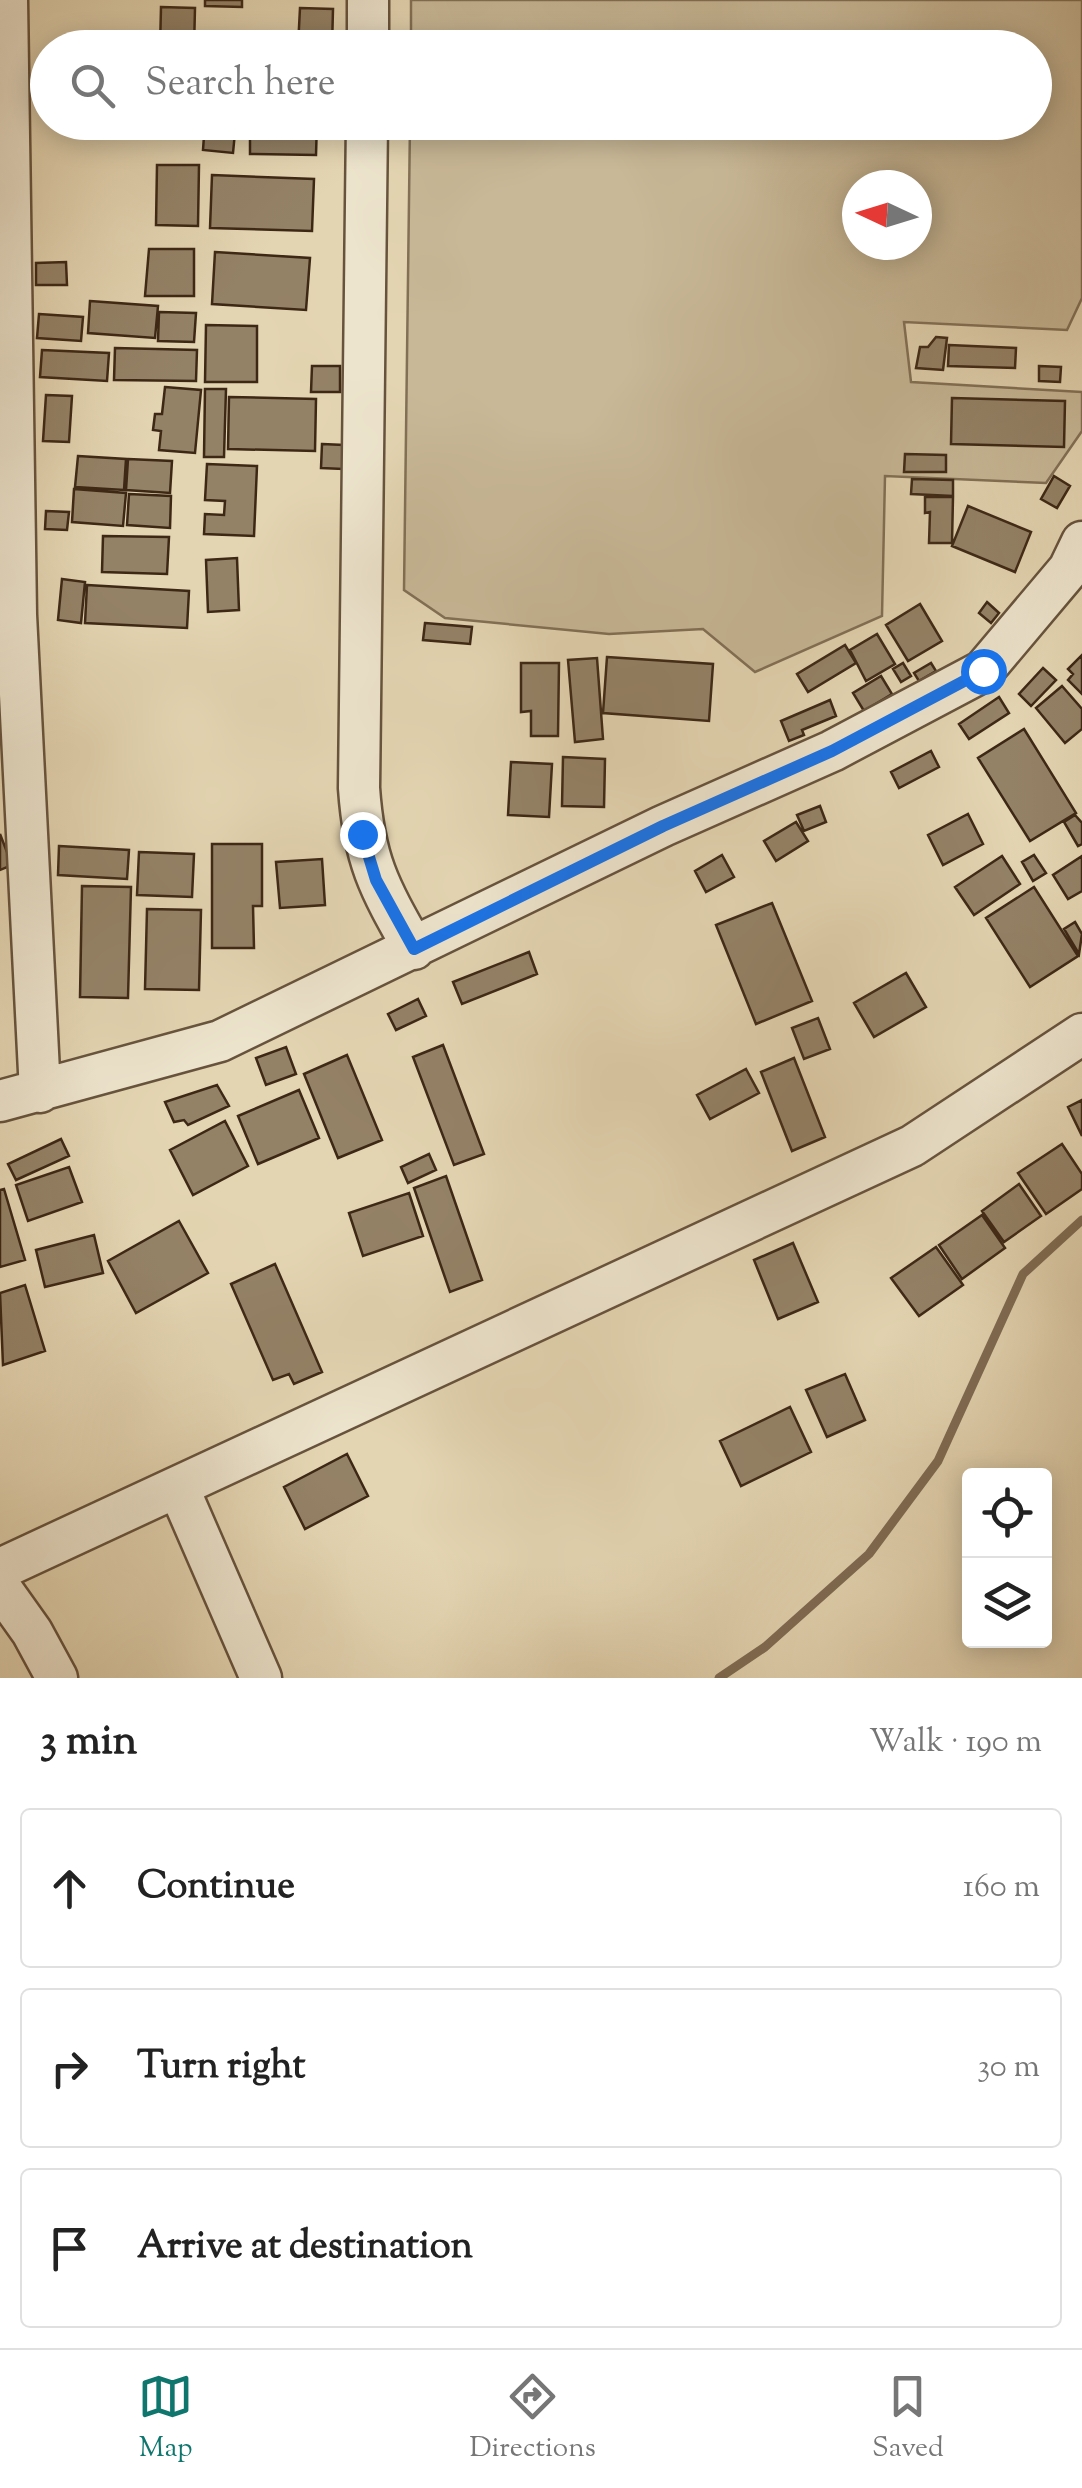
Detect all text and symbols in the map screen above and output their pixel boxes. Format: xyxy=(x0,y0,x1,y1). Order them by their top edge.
search box xyxy=(30,30,1052,140)
icon: search xyxy=(65,58,120,113)
text: Search here xyxy=(145,58,336,112)
north arrow xyxy=(842,170,932,260)
route start xyxy=(961,649,1007,695)
route end xyxy=(340,812,386,858)
map controls xyxy=(962,1468,1052,1648)
button: locate xyxy=(962,1468,1052,1558)
button: layers xyxy=(962,1558,1052,1648)
text: 3 min xyxy=(40,1713,137,1773)
text: Walk · 190 m xyxy=(869,1720,1042,1766)
icon: ahead xyxy=(42,1861,97,1916)
text: Continue xyxy=(137,1861,295,1915)
text: 160 m xyxy=(963,1865,1040,1911)
icon: right xyxy=(42,2041,97,2096)
text: Turn right xyxy=(137,2041,305,2095)
text: 30 m xyxy=(977,2045,1040,2091)
icon: arrive xyxy=(42,2221,97,2276)
text: Arrive at destination xyxy=(137,2221,473,2275)
tab: Map xyxy=(138,2369,193,2469)
tab: Directions xyxy=(469,2369,596,2469)
tab: Saved xyxy=(872,2369,944,2469)

